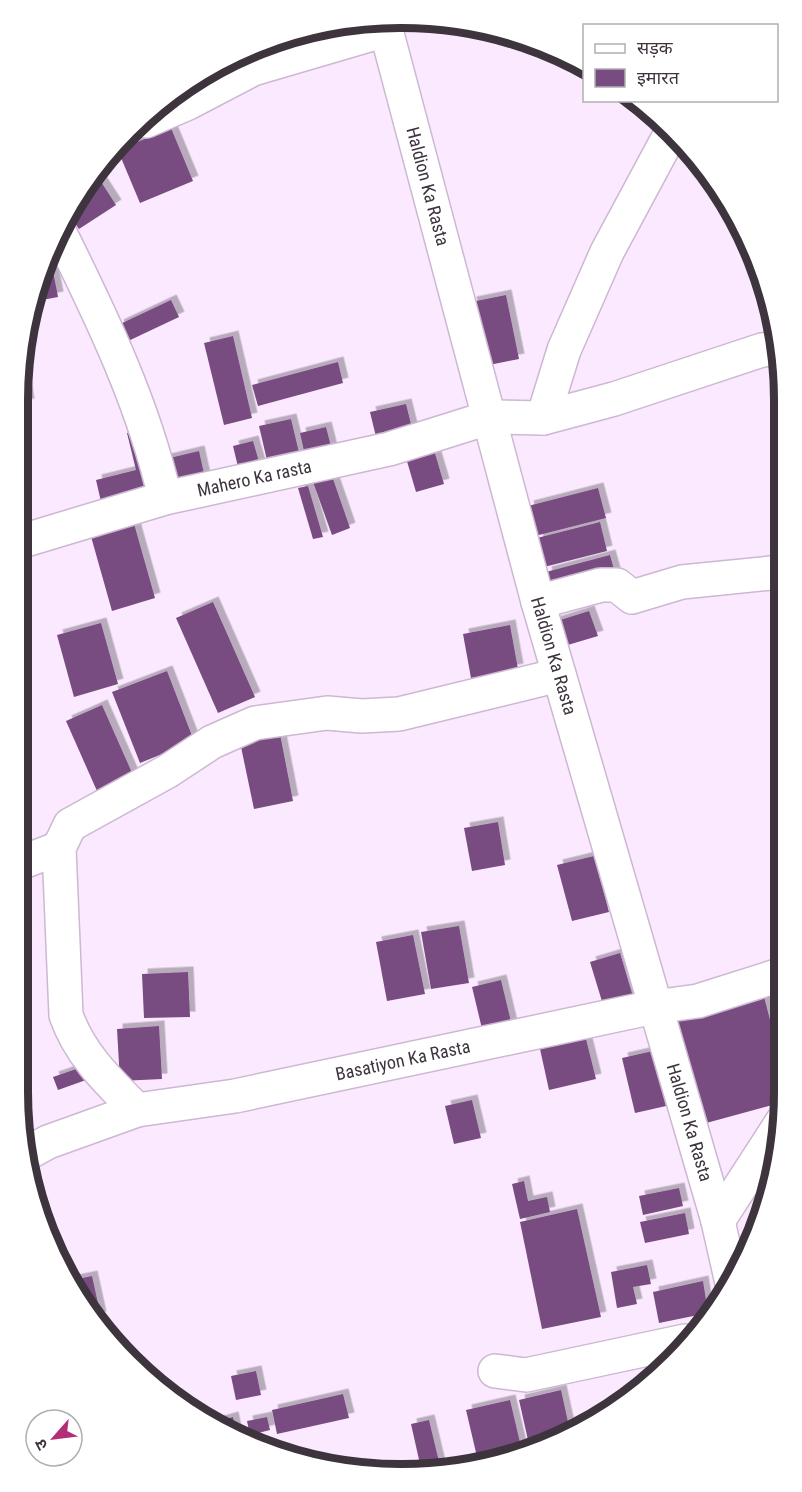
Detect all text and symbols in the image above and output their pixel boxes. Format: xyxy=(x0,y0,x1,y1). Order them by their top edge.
legend xyxy=(583,24,778,102)
text: सड़क xyxy=(637,37,674,58)
text: इमारत xyxy=(637,67,680,88)
street label: Haldion Ka Rasta xyxy=(402,125,454,248)
street label: Mahero Ka rasta xyxy=(195,455,313,501)
street label: Haldion Ka Rasta xyxy=(527,594,581,717)
street label: Basatiyon Ka Rasta xyxy=(334,1035,472,1084)
street label: Haldion Ka Rasta xyxy=(663,1061,717,1184)
north arrow xyxy=(24,1408,84,1468)
text: उ xyxy=(30,1436,52,1453)

